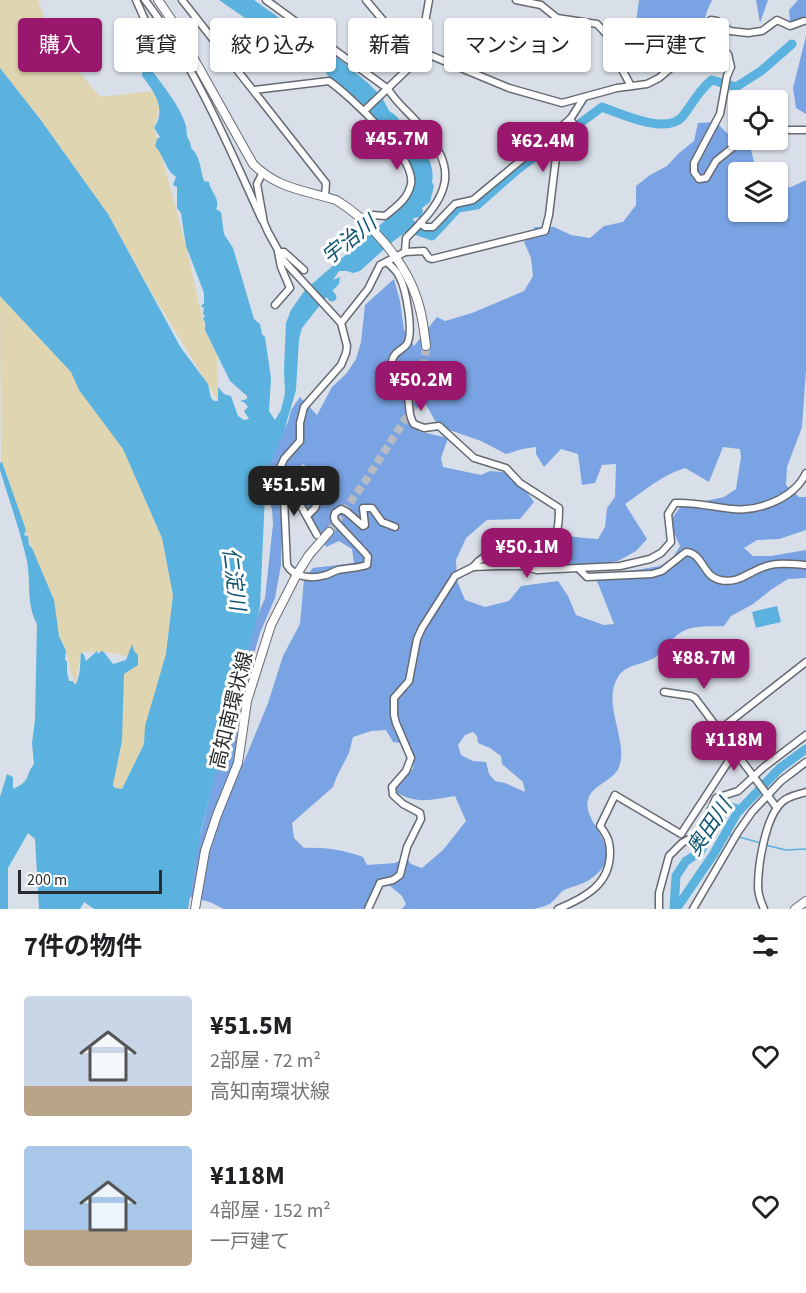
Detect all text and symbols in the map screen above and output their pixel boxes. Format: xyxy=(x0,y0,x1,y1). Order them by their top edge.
chip: 購入 xyxy=(18,18,102,72)
chip: 賃貸 xyxy=(114,18,198,72)
chip: 絞り込み xyxy=(210,18,336,72)
chip: 新着 xyxy=(348,18,432,72)
chip: マンション xyxy=(444,18,591,72)
chip: 一戸建て xyxy=(603,18,729,72)
map controls xyxy=(728,90,788,222)
button: locate xyxy=(728,90,788,150)
pin: ¥45.7M xyxy=(348,120,446,171)
pin: ¥62.4M xyxy=(494,122,592,173)
text: ¥45.7M xyxy=(365,125,429,153)
text: ¥62.4M xyxy=(511,127,575,155)
button: layers xyxy=(728,162,788,222)
water label: 宇治川 xyxy=(315,207,384,271)
pin: ¥50.2M xyxy=(372,361,470,412)
text: ¥50.2M xyxy=(389,366,453,394)
pin: ¥51.5M xyxy=(245,466,343,517)
text: ¥51.5M xyxy=(262,471,326,499)
pin: ¥50.1M xyxy=(478,528,576,579)
text: ¥50.1M xyxy=(495,533,559,561)
water label: 仁淀川 xyxy=(215,546,253,614)
pin: ¥88.7M xyxy=(655,639,753,690)
text: ¥88.7M xyxy=(672,644,736,672)
street label: 高知南環状線 xyxy=(204,649,260,772)
pin: ¥118M xyxy=(692,721,776,772)
text: ¥118M xyxy=(705,726,763,754)
water label: 奥田川 xyxy=(679,791,740,862)
scale bar xyxy=(18,867,162,894)
text: 200 m xyxy=(27,869,67,891)
text: 7件の物件 xyxy=(24,928,142,965)
icon: filters xyxy=(749,929,782,962)
text: ¥51.5M xyxy=(210,1007,293,1044)
icon: home xyxy=(72,1020,144,1092)
icon: heart xyxy=(749,1040,782,1073)
text: 2部屋 · 72 m² xyxy=(210,1047,321,1075)
text: 高知南環状線 xyxy=(210,1078,330,1106)
text: ¥118M xyxy=(210,1157,285,1194)
icon: home xyxy=(72,1170,144,1242)
icon: heart xyxy=(749,1190,782,1223)
text: 4部屋 · 152 m² xyxy=(210,1197,331,1225)
text: 一戸建て xyxy=(210,1228,290,1256)

